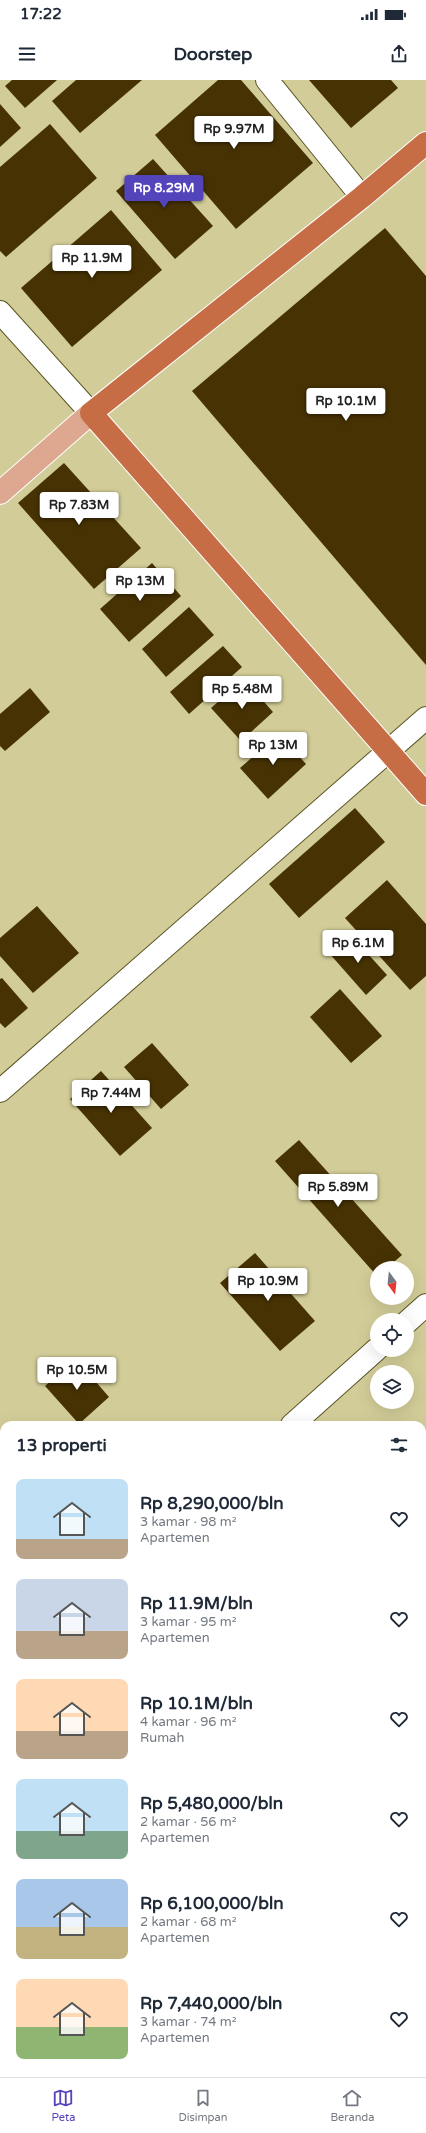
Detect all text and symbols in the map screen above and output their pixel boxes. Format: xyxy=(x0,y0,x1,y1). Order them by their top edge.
text: 17:22 xyxy=(20,5,62,23)
icon: menu xyxy=(16,43,38,65)
text: Doorstep xyxy=(174,43,252,65)
icon: share xyxy=(388,43,410,65)
pin: Rp 9.97M xyxy=(193,116,275,150)
text: Rp 9.97M xyxy=(203,121,265,137)
pin: Rp 8.29M xyxy=(123,175,205,209)
text: Rp 8.29M xyxy=(133,180,195,196)
pin: Rp 11.9M xyxy=(51,245,133,279)
text: Rp 11.9M xyxy=(61,250,123,266)
pin: Rp 10.1M xyxy=(305,388,387,422)
text: Rp 10.1M xyxy=(315,393,377,409)
pin: Rp 7.83M xyxy=(38,492,120,526)
text: Rp 7.83M xyxy=(49,497,109,513)
pin: Rp 13M xyxy=(107,568,173,602)
text: Rp 13M xyxy=(115,573,165,589)
pin: Rp 5.48M xyxy=(201,676,283,710)
text: Rp 5.48M xyxy=(212,681,272,697)
pin: Rp 13M xyxy=(240,732,306,766)
text: Rp 13M xyxy=(248,737,298,753)
pin: Rp 6.1M xyxy=(321,930,395,964)
text: Rp 6.1M xyxy=(331,935,385,951)
pin: Rp 7.44M xyxy=(70,1080,152,1114)
text: Rp 7.44M xyxy=(81,1085,141,1101)
pin: Rp 5.89M xyxy=(297,1174,379,1208)
text: Rp 5.89M xyxy=(307,1179,369,1195)
north arrow xyxy=(370,1261,414,1305)
map controls xyxy=(370,1261,414,1409)
pin: Rp 10.9M xyxy=(227,1268,309,1302)
text: Rp 10.9M xyxy=(237,1273,299,1289)
button: locate xyxy=(370,1313,414,1357)
pin: Rp 10.5M xyxy=(36,1357,118,1391)
text: Rp 10.5M xyxy=(46,1362,108,1378)
button: layers xyxy=(370,1365,414,1409)
icon: filters xyxy=(388,1434,410,1456)
text: 13 properti xyxy=(16,1435,107,1456)
text: Rp 8,290,000/bln xyxy=(140,1493,284,1514)
icon: home xyxy=(48,1495,96,1543)
icon: heart xyxy=(388,1508,410,1530)
text: 3 kamar · 98 m² xyxy=(140,1514,237,1530)
text: Apartemen xyxy=(140,1530,210,1546)
text: Rp 11.9M/bln xyxy=(140,1593,253,1614)
icon: home xyxy=(48,1595,96,1643)
icon: heart xyxy=(388,1608,410,1630)
text: 3 kamar · 95 m² xyxy=(140,1614,237,1630)
text: Apartemen xyxy=(140,1630,210,1646)
text: Rp 10.1M/bln xyxy=(140,1693,253,1714)
icon: home xyxy=(48,1695,96,1743)
icon: heart xyxy=(388,1708,410,1730)
text: 4 kamar · 96 m² xyxy=(140,1714,237,1730)
text: Rumah xyxy=(140,1730,184,1746)
text: Rp 5,480,000/bln xyxy=(140,1793,283,1814)
icon: home xyxy=(48,1795,96,1843)
icon: heart xyxy=(388,1808,410,1830)
text: 2 kamar · 56 m² xyxy=(140,1814,237,1830)
text: Apartemen xyxy=(140,1830,210,1846)
text: Rp 6,100,000/bln xyxy=(140,1893,284,1914)
icon: home xyxy=(48,1895,96,1943)
icon: heart xyxy=(388,1908,410,1930)
text: 2 kamar · 68 m² xyxy=(140,1914,237,1930)
text: Apartemen xyxy=(140,1930,210,1946)
text: Rp 7,440,000/bln xyxy=(140,1993,282,2014)
icon: home xyxy=(48,1995,96,2043)
icon: heart xyxy=(388,2008,410,2030)
text: 3 kamar · 74 m² xyxy=(140,2014,237,2030)
text: Apartemen xyxy=(140,2030,210,2046)
tab: Peta xyxy=(52,2087,75,2124)
tab: Disimpan xyxy=(179,2087,227,2124)
tab: Beranda xyxy=(330,2087,374,2124)

